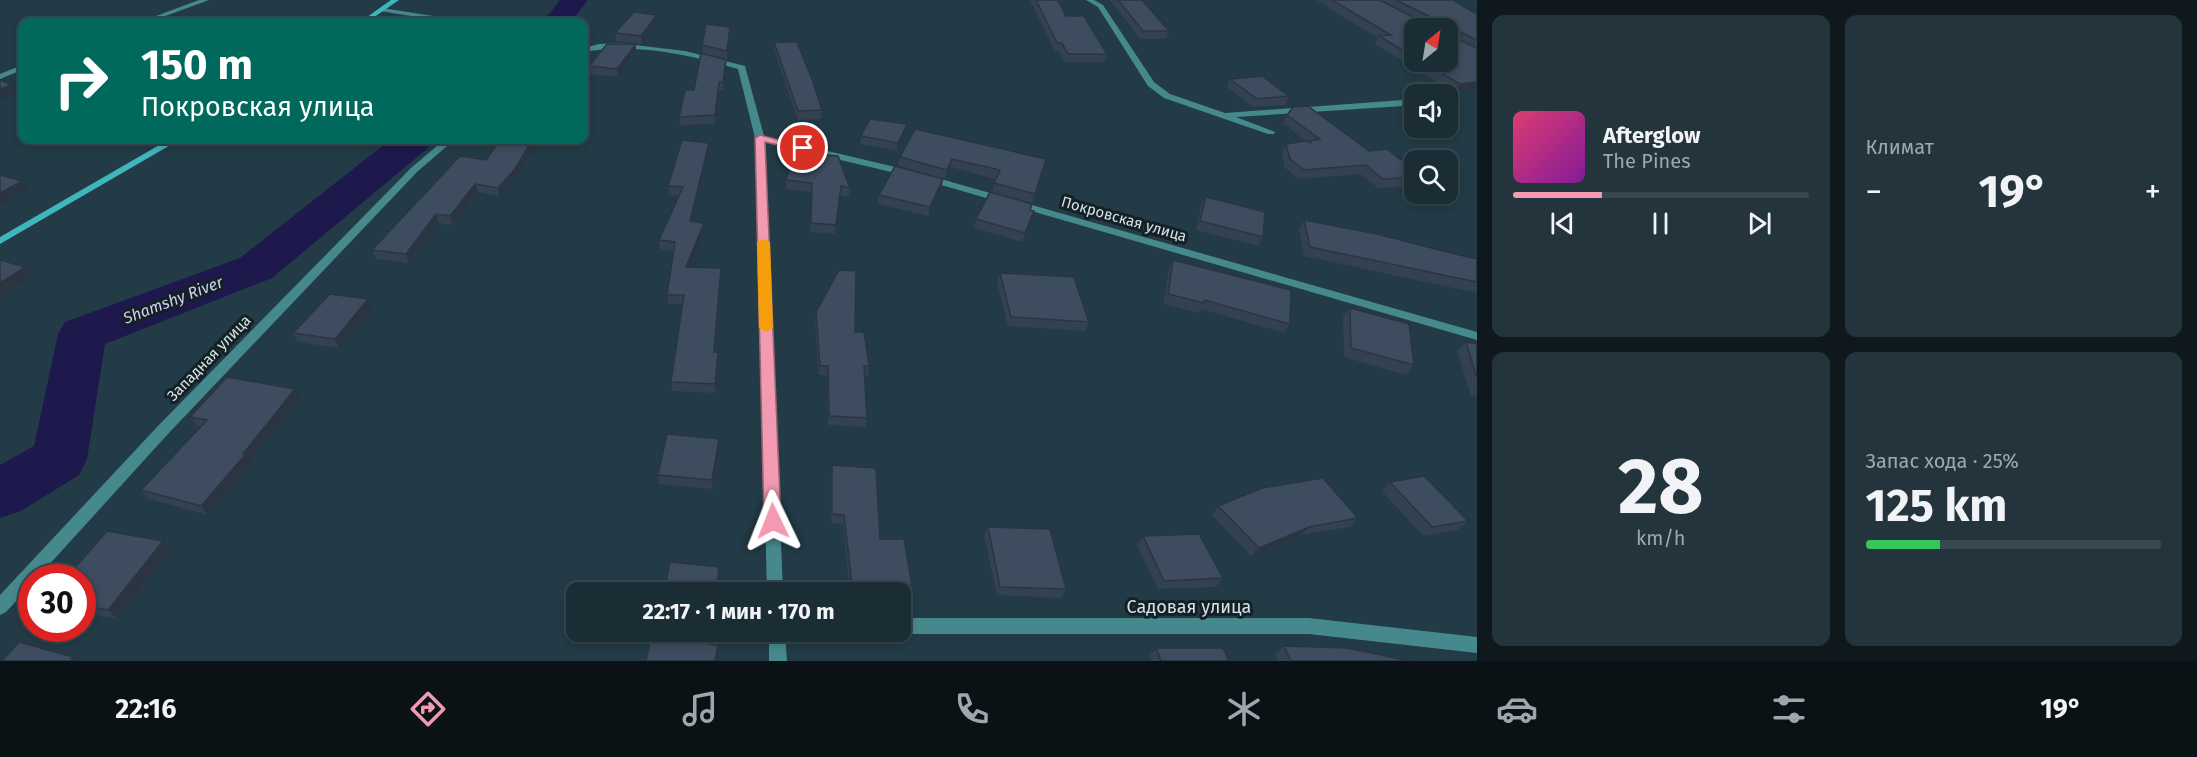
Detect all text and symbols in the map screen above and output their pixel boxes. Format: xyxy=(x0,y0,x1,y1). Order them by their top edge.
north arrow xyxy=(1404,18,1458,72)
map controls xyxy=(1404,18,1458,204)
text: 150 m xyxy=(141,40,253,90)
icon: right xyxy=(42,42,120,120)
button: sound xyxy=(1404,84,1458,138)
text: Покровская улица xyxy=(141,91,374,123)
pin xyxy=(777,122,828,173)
text: Afterglow xyxy=(1603,122,1700,149)
icon: arrive xyxy=(786,131,819,164)
text: Климат xyxy=(1866,135,1934,159)
text: The Pines xyxy=(1603,149,1690,173)
button: search xyxy=(1404,150,1458,204)
text: 19° xyxy=(1979,165,2048,219)
text: − xyxy=(1866,172,1882,212)
text: + xyxy=(2145,172,2161,212)
street label: Покровская улица xyxy=(1059,192,1189,246)
icon: previous xyxy=(1546,207,1579,240)
icon: pause xyxy=(1644,207,1677,240)
icon: next xyxy=(1743,207,1776,240)
water label: Shamshy River xyxy=(120,272,226,328)
street label: Западная улица xyxy=(163,311,255,405)
text: 28 xyxy=(1618,440,1704,534)
text: Запас хода · 25% xyxy=(1866,449,2019,473)
text: 125 km xyxy=(1866,479,2007,533)
position arrow xyxy=(741,489,805,553)
text: km/h xyxy=(1636,526,1686,550)
speed limit sign: 30 xyxy=(18,564,96,642)
street label: Садовая улица xyxy=(1127,596,1251,618)
text: 22:17 · 1 мин · 170 m xyxy=(642,598,835,625)
icon: directions xyxy=(407,688,449,730)
icon: music xyxy=(679,688,721,730)
icon: phone xyxy=(951,688,993,730)
icon: climate xyxy=(1223,688,1265,730)
icon: car xyxy=(1496,688,1538,730)
icon: filters xyxy=(1768,688,1810,730)
text: 22:16 xyxy=(115,693,176,725)
text: 19° xyxy=(2040,693,2082,725)

